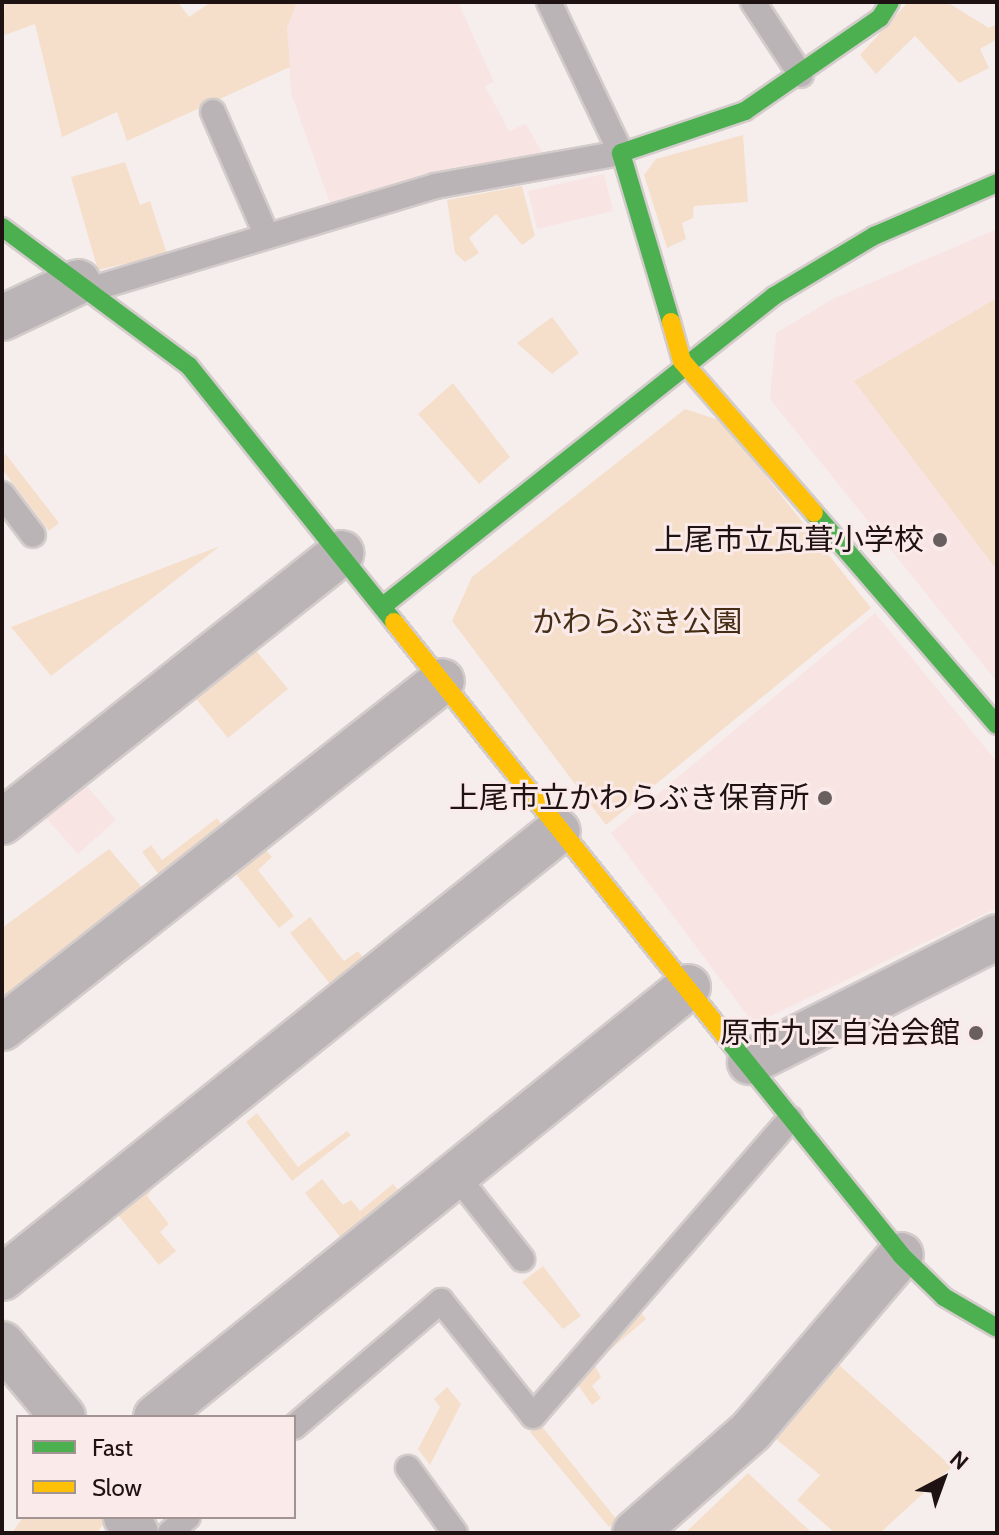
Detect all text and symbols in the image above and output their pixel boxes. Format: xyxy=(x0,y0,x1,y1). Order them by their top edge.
place label: 上尾市立瓦葺小学校 xyxy=(654,522,924,558)
marker: 上尾市立瓦葺小学校 xyxy=(931,531,949,549)
park label: かわらぶき公園 xyxy=(532,604,742,640)
place label: 上尾市立かわらぶき保育所 xyxy=(449,780,809,816)
marker: 上尾市立かわらぶき保育所 xyxy=(816,789,834,807)
place label: 原市九区自治会館 xyxy=(720,1015,960,1051)
marker: 原市九区自治会館 xyxy=(967,1024,985,1042)
legend xyxy=(16,1415,296,1519)
text: Fast xyxy=(92,1433,133,1462)
north arrow xyxy=(903,1439,983,1519)
text: N xyxy=(944,1445,974,1476)
text: Slow xyxy=(92,1473,142,1502)

